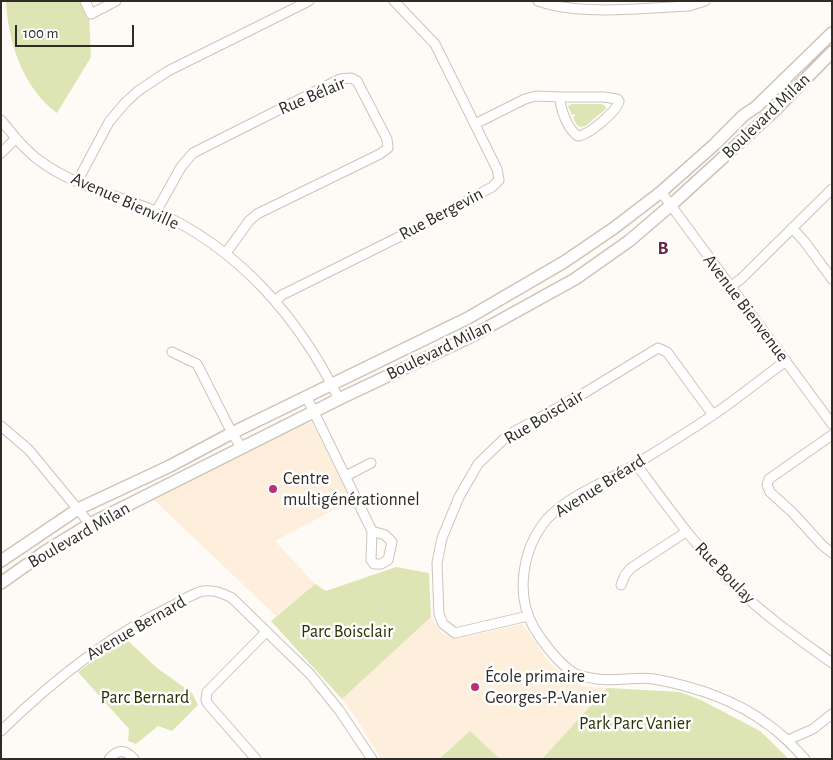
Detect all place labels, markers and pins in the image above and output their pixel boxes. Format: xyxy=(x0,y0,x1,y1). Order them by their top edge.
place label: Centre multigénérationnel xyxy=(283,468,420,510)
marker: Centre multigénérationnel xyxy=(267,483,279,495)
place label: École primaire Georges-P.-Vanier xyxy=(485,666,606,709)
marker: École primaire Georges-P.-Vanier xyxy=(469,681,481,693)

